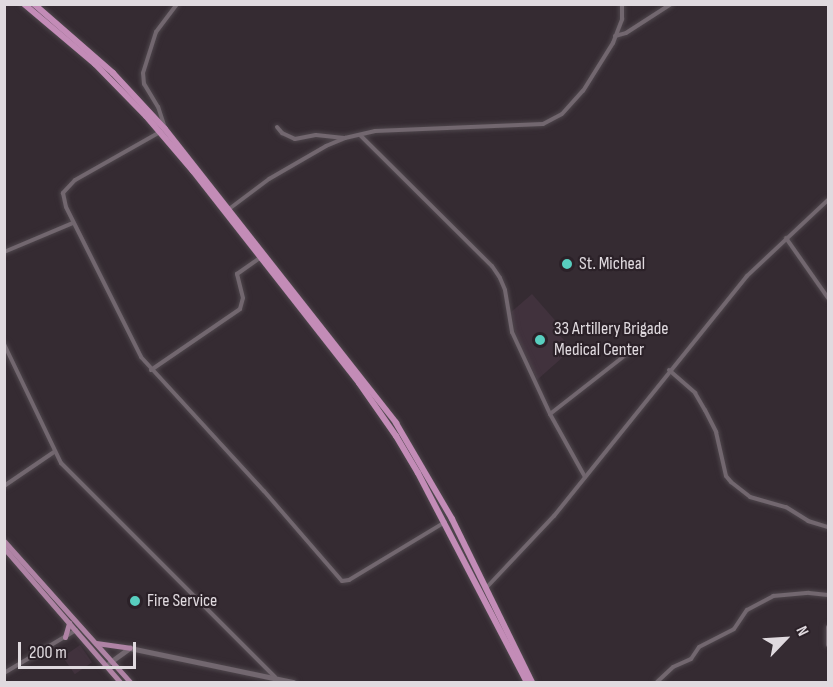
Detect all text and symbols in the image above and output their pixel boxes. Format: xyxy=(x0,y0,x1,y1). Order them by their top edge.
place label: St. Micheal xyxy=(579,253,645,275)
marker: St. Micheal xyxy=(560,257,574,271)
place label: 33 Artillery Brigade Medical Center xyxy=(554,319,668,362)
marker: 33 Artillery Brigade Medical Center xyxy=(531,331,549,349)
place label: Fire Service xyxy=(147,590,217,612)
marker: Fire Service xyxy=(128,594,142,608)
north arrow xyxy=(755,609,815,669)
text: N xyxy=(791,623,812,639)
scale bar xyxy=(21,630,140,668)
text: 200 m xyxy=(29,642,67,663)

